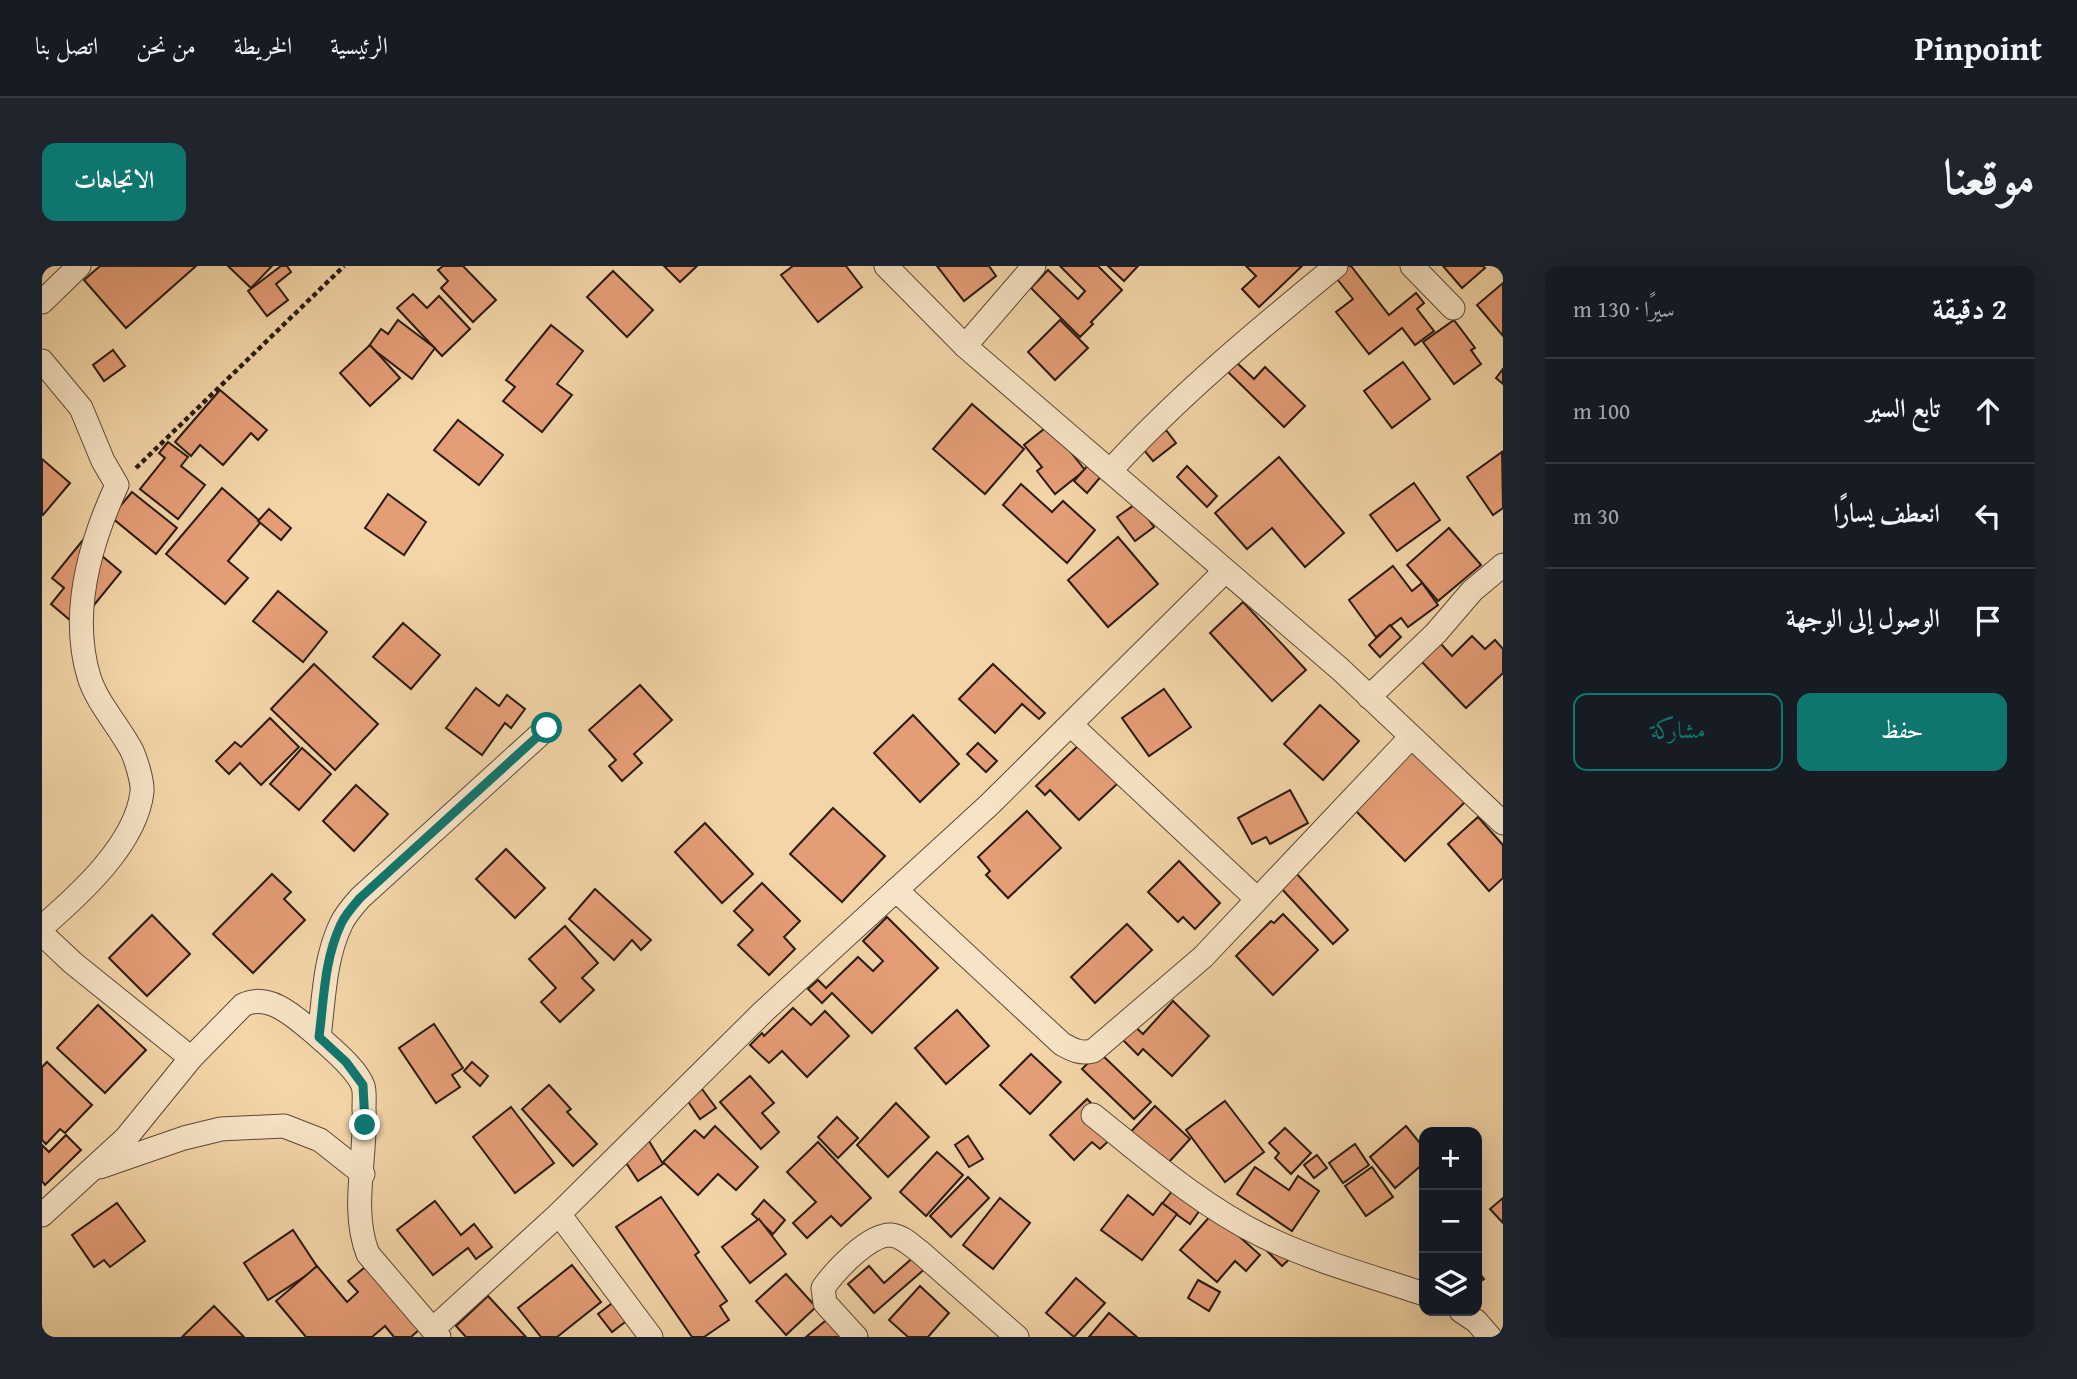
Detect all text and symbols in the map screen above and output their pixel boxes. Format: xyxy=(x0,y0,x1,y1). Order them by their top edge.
text: Pinpoint xyxy=(1915,24,2042,72)
text: اتصل بنا xyxy=(35,28,98,63)
text: من نحن xyxy=(136,28,196,63)
text: الخريطة xyxy=(234,28,292,63)
text: الرئيسية xyxy=(330,28,388,63)
text: موقعنا xyxy=(1943,140,2035,212)
button: الاتجاهات xyxy=(42,143,186,221)
text: 2 دقيقة xyxy=(1932,286,2007,330)
text: سيرًا · 130 m xyxy=(1573,292,1675,325)
text: تابع السير xyxy=(1866,388,1940,427)
icon: ahead xyxy=(1969,392,2007,430)
text: 100 m xyxy=(1573,394,1630,427)
text: انعطف يسارًا xyxy=(1833,493,1940,532)
icon: left xyxy=(1969,497,2007,535)
text: 30 m xyxy=(1573,499,1619,532)
text: الوصول إلى الوجهة xyxy=(1786,598,1940,637)
icon: arrive xyxy=(1969,602,2007,640)
button: مشاركة xyxy=(1573,693,1783,771)
button: حفظ xyxy=(1797,693,2007,771)
route start xyxy=(531,712,562,743)
route end xyxy=(349,1109,380,1140)
map controls xyxy=(1419,1127,1482,1316)
button: + xyxy=(1419,1127,1482,1190)
button: − xyxy=(1419,1190,1482,1253)
button: layers xyxy=(1419,1253,1482,1316)

